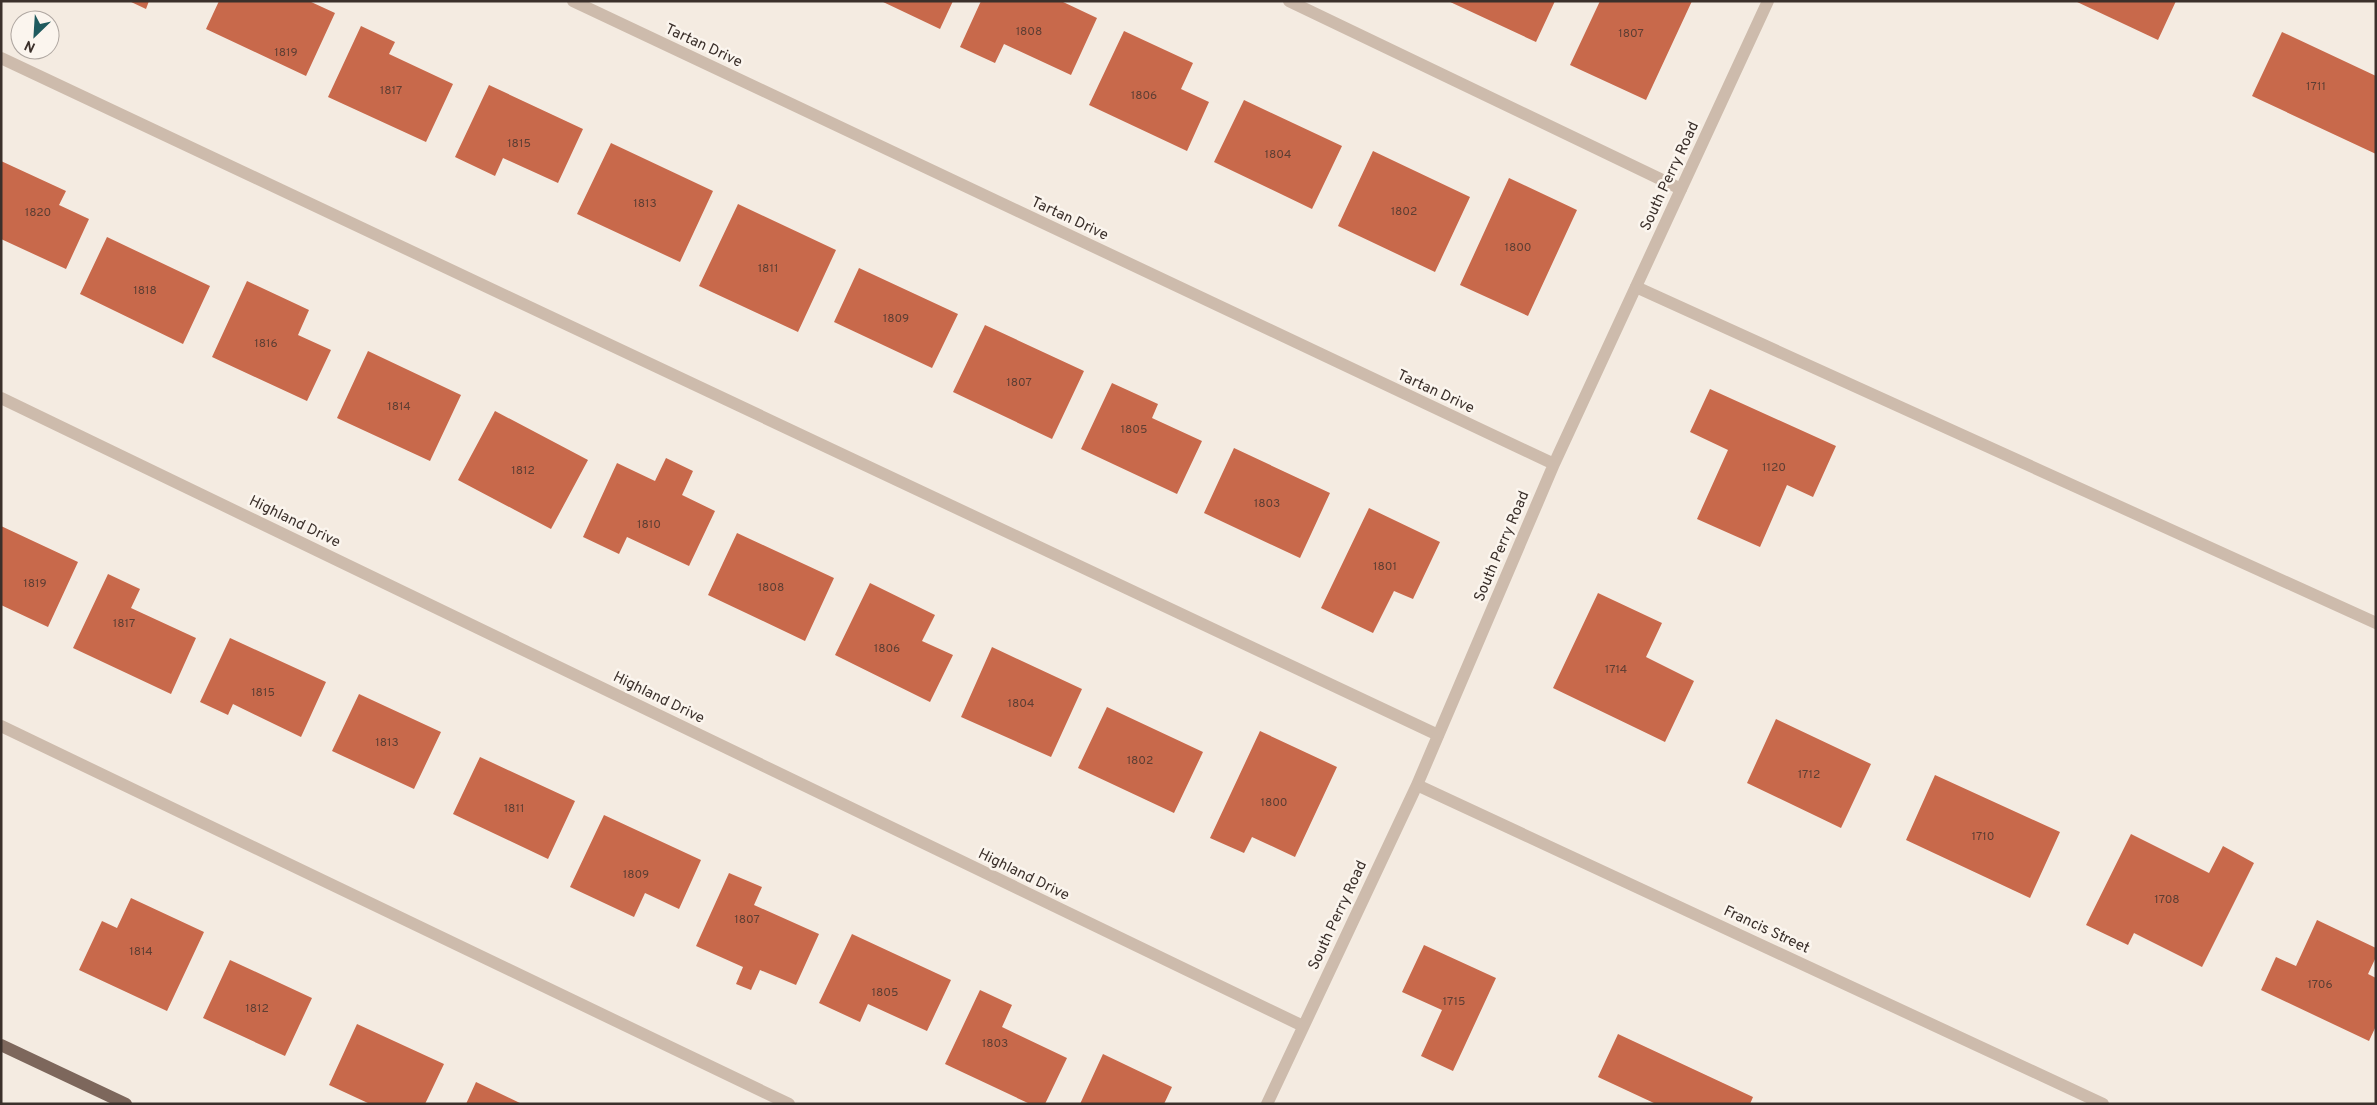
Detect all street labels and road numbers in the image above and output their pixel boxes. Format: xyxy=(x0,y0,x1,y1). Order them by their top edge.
street label: Tartan Drive xyxy=(662,20,745,73)
street label: South Perry Road xyxy=(1637,119,1704,234)
street label: Tartan Drive xyxy=(1028,193,1111,246)
street label: Tartan Drive xyxy=(1394,366,1477,419)
street label: South Perry Road xyxy=(1470,488,1534,605)
street label: Highland Drive xyxy=(246,492,343,553)
street label: Highland Drive xyxy=(610,668,707,729)
street label: Highland Drive xyxy=(975,845,1072,906)
street label: South Perry Road xyxy=(1305,858,1372,973)
street label: Francis Street xyxy=(1720,902,1812,959)

